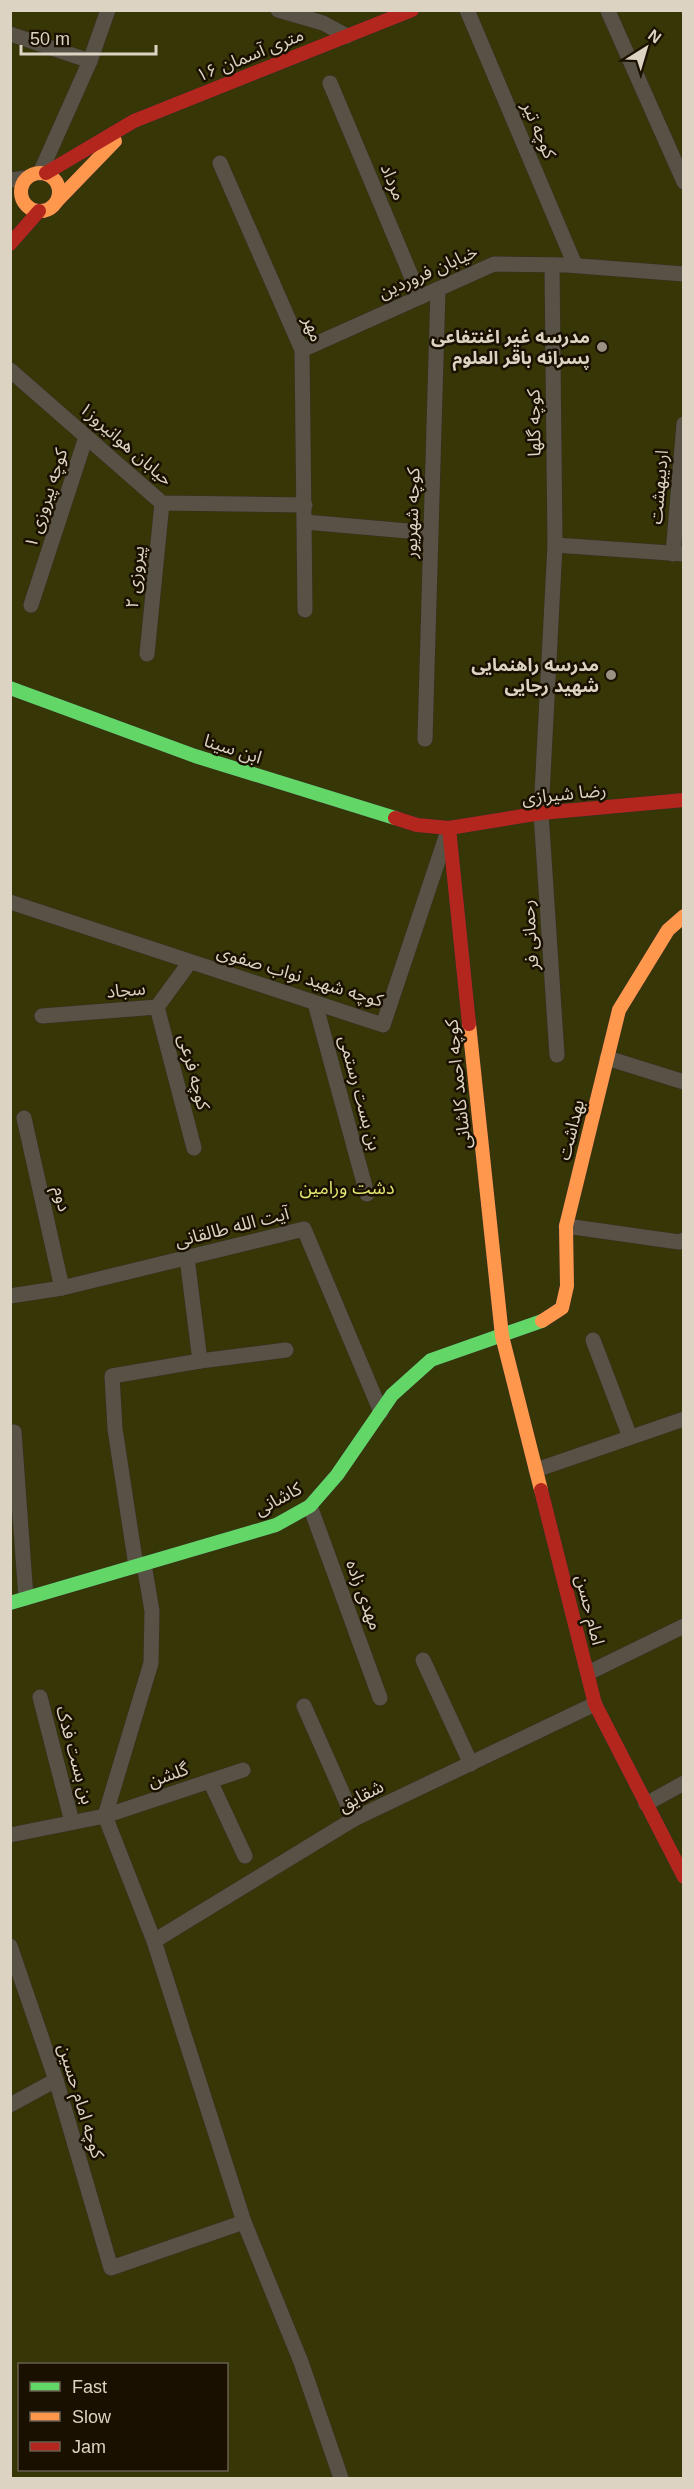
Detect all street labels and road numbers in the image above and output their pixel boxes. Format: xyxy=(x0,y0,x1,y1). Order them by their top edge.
street label: ۱۶ متری آسمان xyxy=(193,24,307,87)
street label: کوچه تیر xyxy=(517,98,560,162)
street label: مرداد xyxy=(376,161,410,204)
street label: خیابان فروردین xyxy=(375,241,481,304)
street label: مهر xyxy=(298,312,327,345)
street label: کوچه گلها xyxy=(523,389,546,457)
street label: حیابان هوانیروز۱ xyxy=(75,398,177,491)
street label: کوچه پیروزی ۱ xyxy=(21,445,73,550)
street label: اردیبهشت xyxy=(646,449,673,525)
street label: کوچه شهریور xyxy=(400,467,425,560)
street label: پیروزی ۲ xyxy=(122,545,149,609)
street label: ابن سینا xyxy=(201,730,264,769)
street label: رضا شیرازی xyxy=(521,780,607,809)
street label: رحمانی فر xyxy=(518,899,543,972)
street label: کوچه شهید نواب صفوی xyxy=(214,941,386,1012)
street label: سجاد xyxy=(106,978,146,1002)
street label: کوچه احمد کاشانی xyxy=(441,1018,476,1150)
street label: کوچه فرعی xyxy=(173,1032,214,1113)
street label: بن بست رستمی xyxy=(334,1033,385,1153)
street label: بهداشت xyxy=(554,1098,588,1162)
street label: دوم xyxy=(46,1184,75,1215)
street label: آیت الله طالقانی xyxy=(173,1203,292,1252)
street label: کاشانی xyxy=(251,1478,306,1520)
street label: مهدی زاده xyxy=(341,1557,386,1633)
street label: امام حسن xyxy=(568,1573,608,1648)
street label: بن بست فدک xyxy=(51,1704,98,1807)
street label: گلشن xyxy=(145,1759,192,1792)
street label: شقایق xyxy=(335,1776,387,1817)
street label: کوچه امام حسین xyxy=(50,2041,108,2162)

